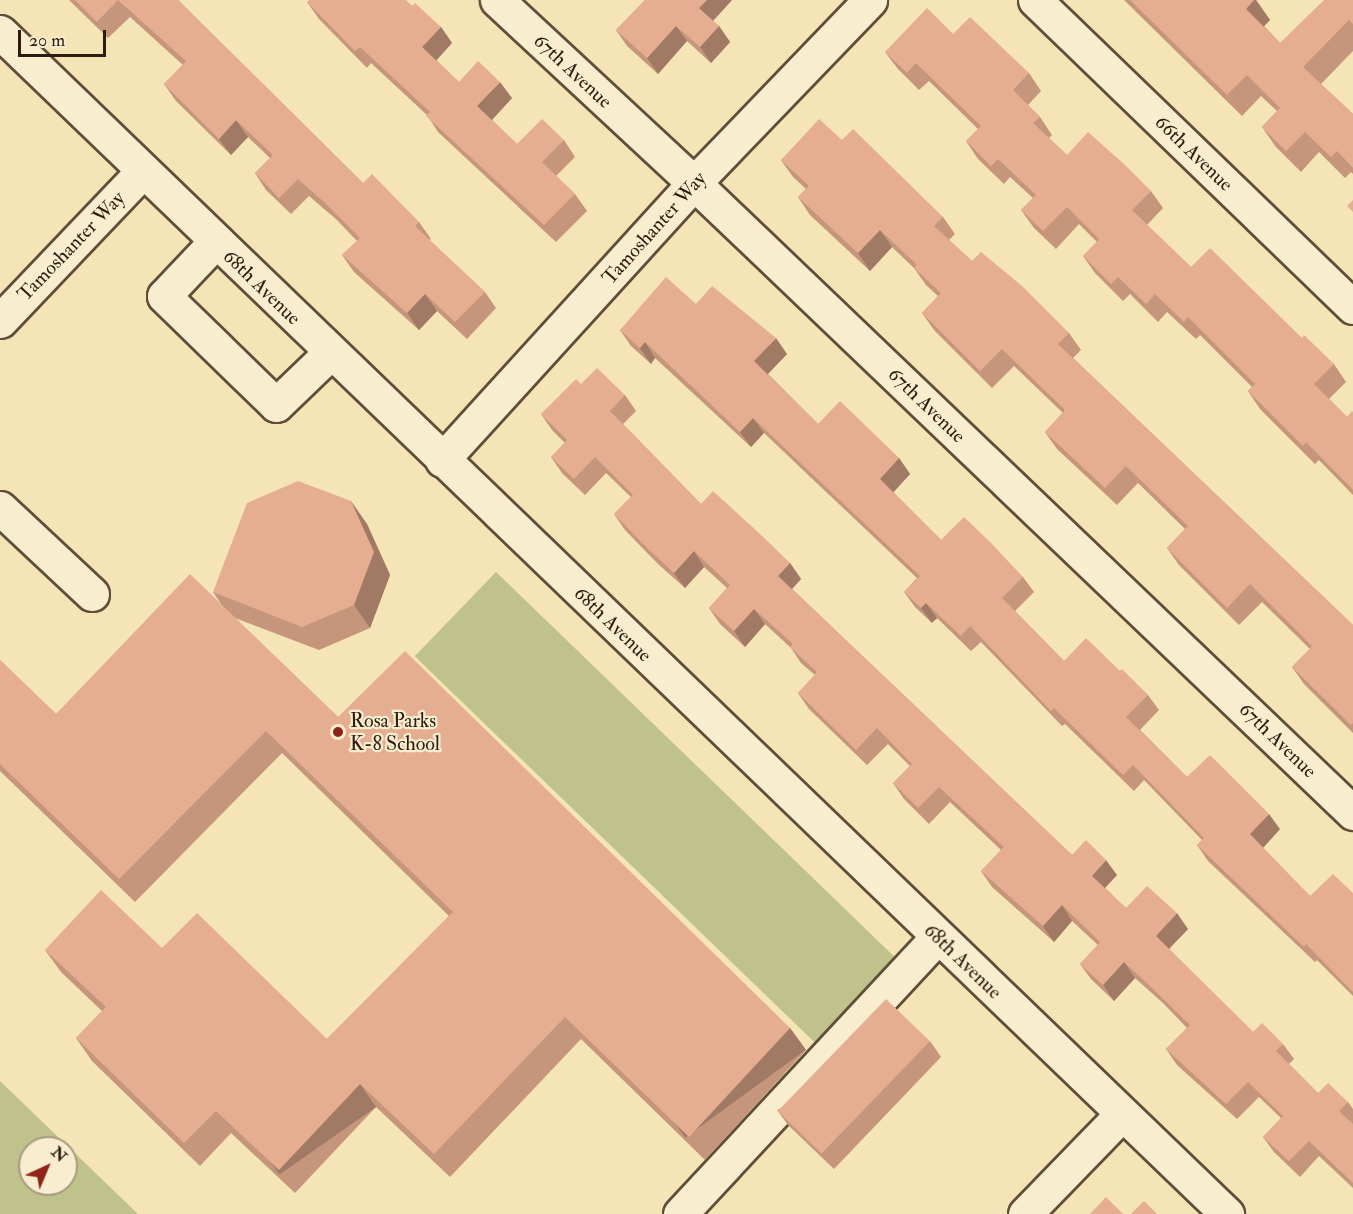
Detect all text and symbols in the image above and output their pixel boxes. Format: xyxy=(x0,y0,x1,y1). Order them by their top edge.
scale bar xyxy=(21,18,110,56)
text: 20 m xyxy=(29,29,65,52)
street label: 67th Avenue xyxy=(529,29,617,113)
street label: 66th Avenue xyxy=(1150,110,1238,196)
street label: Tamoshanter Way xyxy=(597,167,711,289)
street label: Tamoshanter Way xyxy=(13,186,129,306)
street label: 68th Avenue xyxy=(218,244,306,330)
street label: 67th Avenue xyxy=(883,362,971,448)
street label: 68th Avenue xyxy=(569,581,657,667)
street label: 67th Avenue xyxy=(1234,697,1322,783)
place label: Rosa Parks K-8 School xyxy=(350,708,440,755)
marker: Rosa Parks K-8 School xyxy=(331,725,345,739)
street label: 68th Avenue xyxy=(919,918,1007,1004)
north arrow xyxy=(18,1136,78,1196)
text: N xyxy=(47,1142,71,1167)

